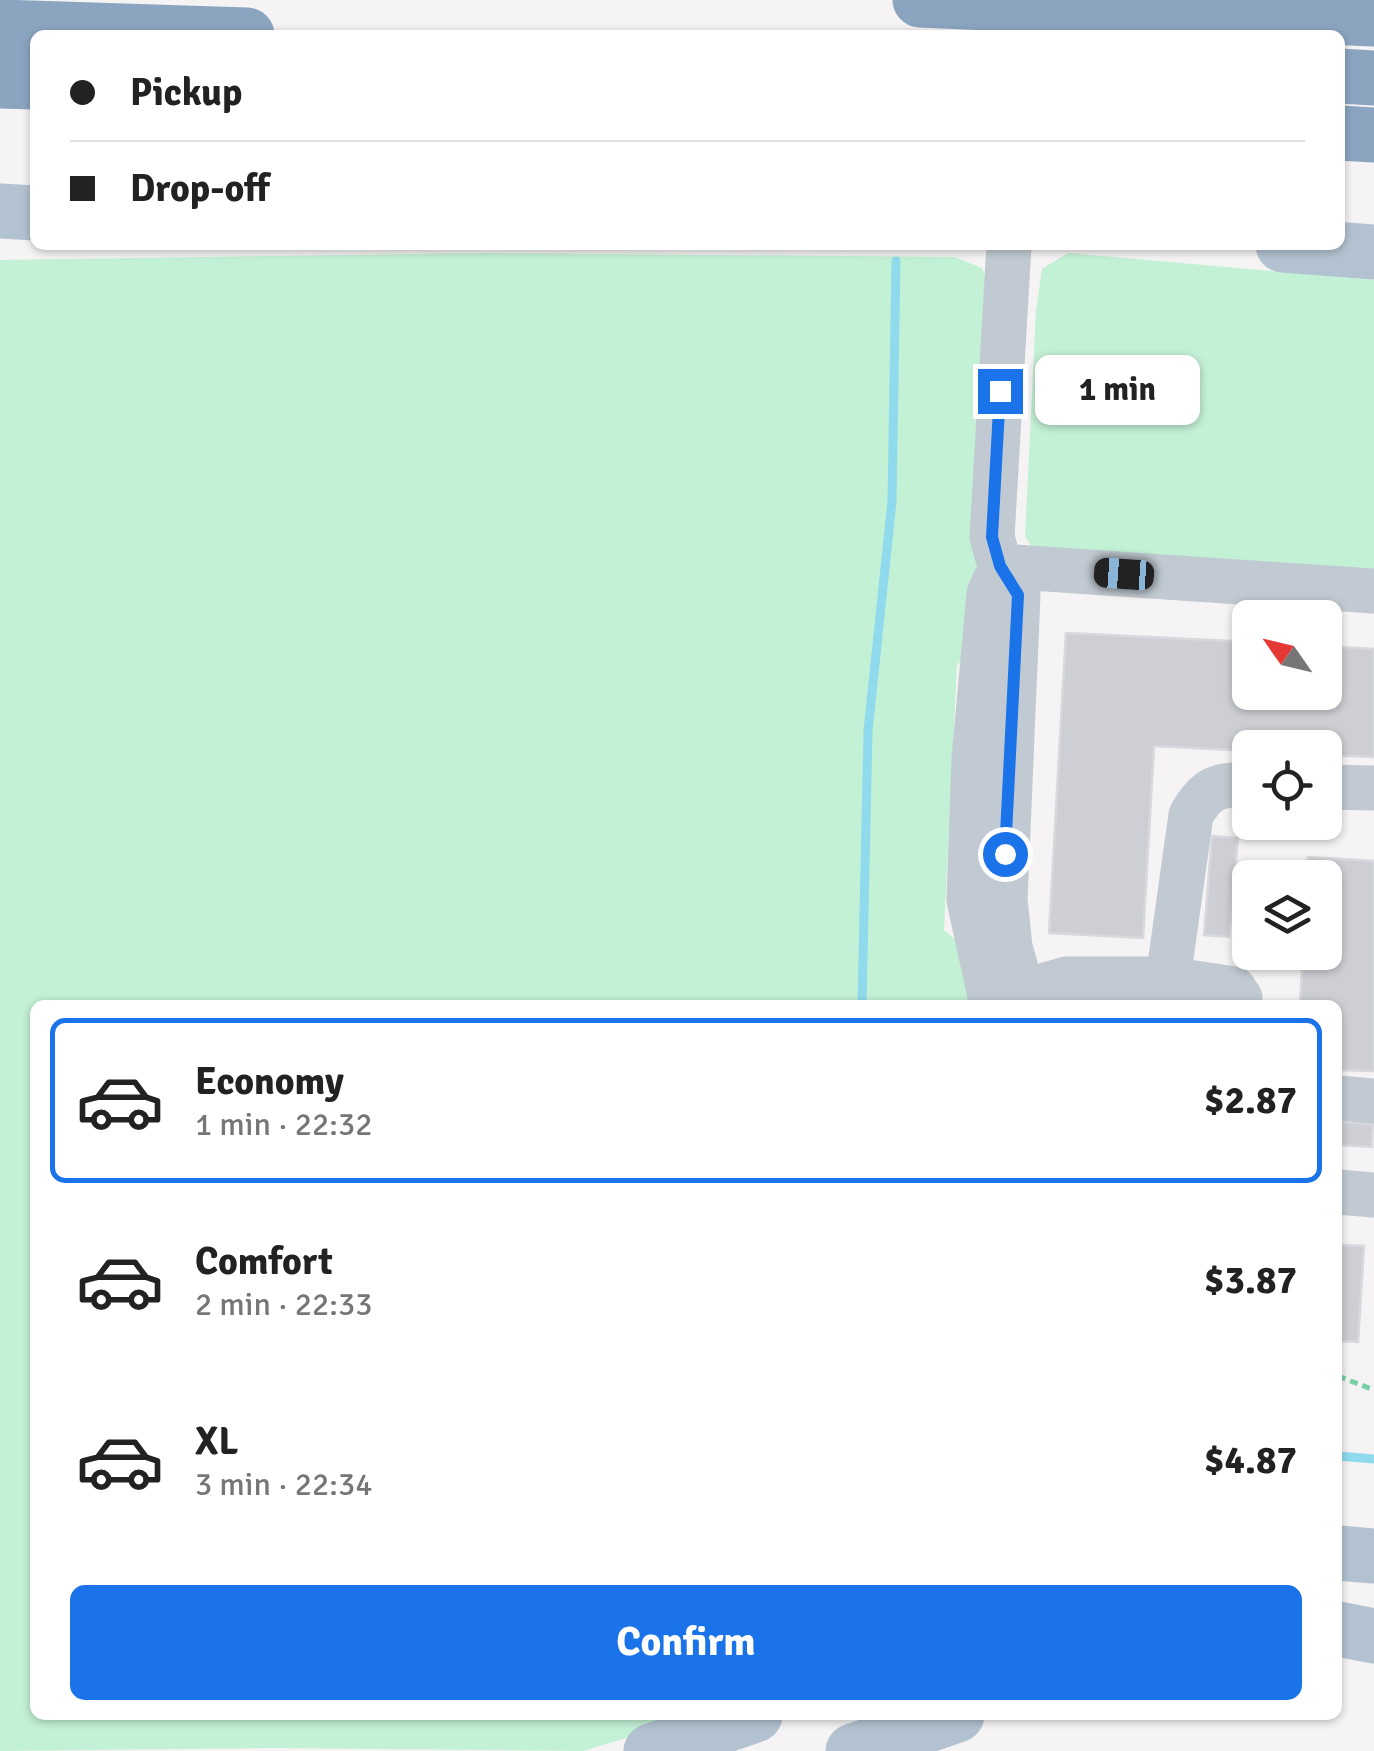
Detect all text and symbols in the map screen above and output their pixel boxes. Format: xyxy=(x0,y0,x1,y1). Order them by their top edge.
text: Pickup xyxy=(130,69,242,116)
text: Drop-off xyxy=(130,165,270,212)
callout: 1 min xyxy=(1035,356,1200,426)
route end xyxy=(978,369,1023,414)
text: 1 min xyxy=(1079,370,1156,409)
car xyxy=(1093,557,1155,591)
north arrow xyxy=(1232,600,1342,710)
map controls xyxy=(1232,600,1342,970)
button: locate xyxy=(1232,730,1342,840)
route start xyxy=(983,832,1028,877)
button: layers xyxy=(1232,860,1342,970)
icon: car xyxy=(75,1056,165,1146)
text: Economy xyxy=(195,1058,344,1105)
text: $2.87 xyxy=(1204,1077,1297,1124)
text: 1 min · 22:32 xyxy=(195,1105,373,1144)
icon: car xyxy=(75,1236,165,1326)
text: Comfort xyxy=(195,1238,333,1285)
text: $3.87 xyxy=(1204,1257,1297,1304)
text: 2 min · 22:33 xyxy=(195,1285,373,1324)
icon: car xyxy=(75,1416,165,1506)
text: XL xyxy=(195,1418,238,1465)
text: $4.87 xyxy=(1204,1437,1297,1484)
text: 3 min · 22:34 xyxy=(195,1465,373,1504)
button: Confirm xyxy=(70,1585,1302,1700)

